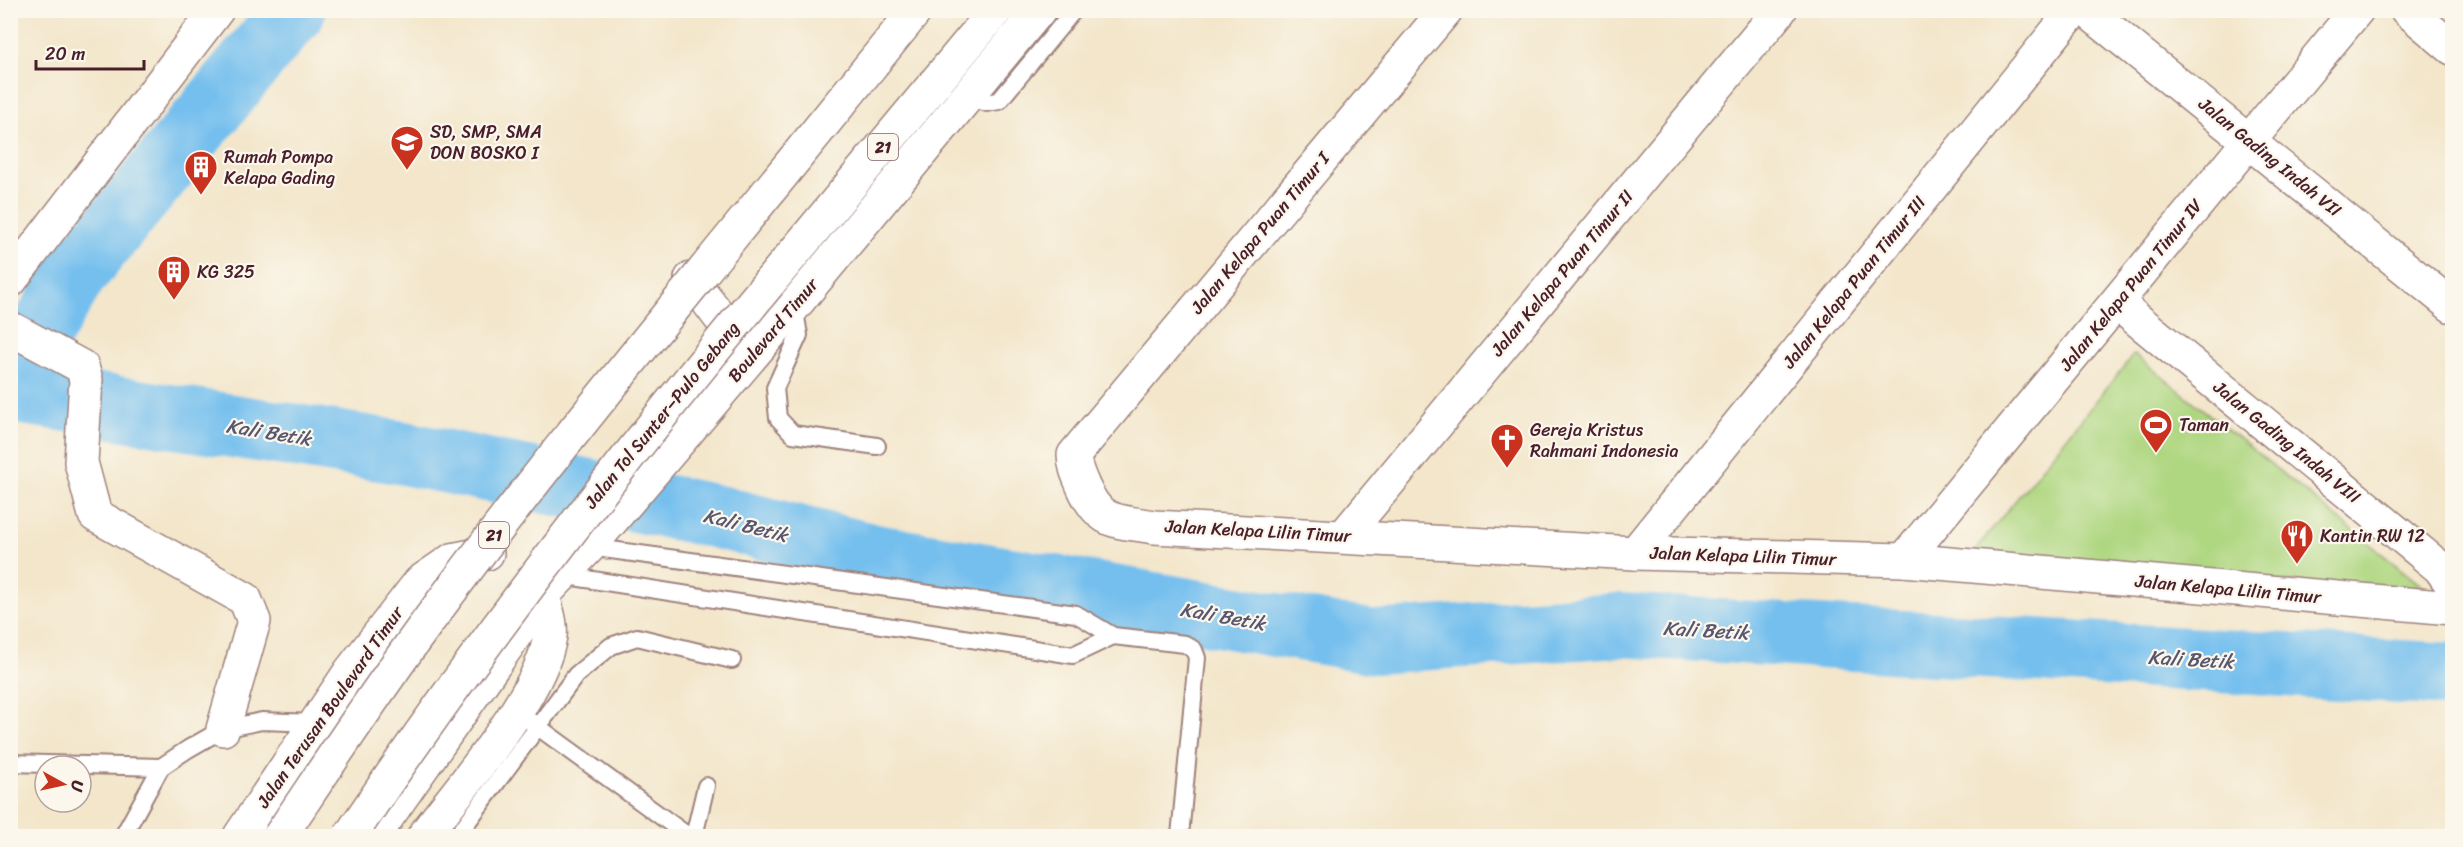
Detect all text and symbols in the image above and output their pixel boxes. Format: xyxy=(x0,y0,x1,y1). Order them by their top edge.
scale bar xyxy=(36,33,144,71)
text: 20 m xyxy=(45,38,85,70)
street label: Jalan Gading Indah VII xyxy=(2190,88,2349,225)
place label: SD, SMP, SMA DON BOSKO I xyxy=(430,116,542,169)
school or university icon: SD, SMP, SMA DON BOSKO I xyxy=(389,124,425,171)
road number: 21 xyxy=(868,134,898,160)
place label: Rumah Pompa Kelapa Gading xyxy=(224,141,335,194)
street label: Jalan Kelapa Puan Timur I xyxy=(1181,143,1339,322)
building icon: Rumah Pompa Kelapa Gading xyxy=(183,149,219,196)
street label: Jalan Kelapa Puan Timur II xyxy=(1482,182,1642,364)
street label: Jalan Kelapa Puan Timur III xyxy=(1773,188,1934,377)
street label: Jalan Kelapa Puan Timur IV xyxy=(2050,191,2211,379)
building icon: KG 325 xyxy=(156,254,192,301)
place label: KG 325 xyxy=(197,256,255,288)
street label: Boulevard Timur xyxy=(719,269,828,390)
street label: Jalan Tol Sunter–Pulo Gebang xyxy=(575,314,748,517)
street label: Jalan Gading Indah VIII xyxy=(2205,371,2368,512)
sports icon: Taman xyxy=(2138,407,2174,454)
water label: Kali Betik xyxy=(224,408,315,457)
place label: Taman xyxy=(2179,409,2229,441)
place label: Gereja Kristus Rahmani Indonesia xyxy=(1530,414,1678,467)
church icon: Gereja Kristus Rahmani Indonesia xyxy=(1489,422,1525,469)
water label: Kali Betik xyxy=(700,498,793,553)
street label: Jalan Kelapa Lilin Timur xyxy=(1163,510,1353,552)
restaurant icon: Kantin RW 12 xyxy=(2279,518,2315,565)
place label: Kantin RW 12 xyxy=(2320,520,2425,552)
road number: 21 xyxy=(479,522,509,548)
street label: Jalan Kelapa Lilin Timur xyxy=(1648,537,1838,575)
street label: Jalan Kelapa Lilin Timur xyxy=(2133,565,2324,613)
water label: Kali Betik xyxy=(1178,592,1270,641)
street label: Jalan Terusan Boulevard Timur xyxy=(247,598,413,815)
water label: Kali Betik xyxy=(1662,611,1751,650)
water label: Kali Betik xyxy=(2147,640,2236,679)
north arrow xyxy=(33,754,93,814)
text: U xyxy=(62,779,92,795)

